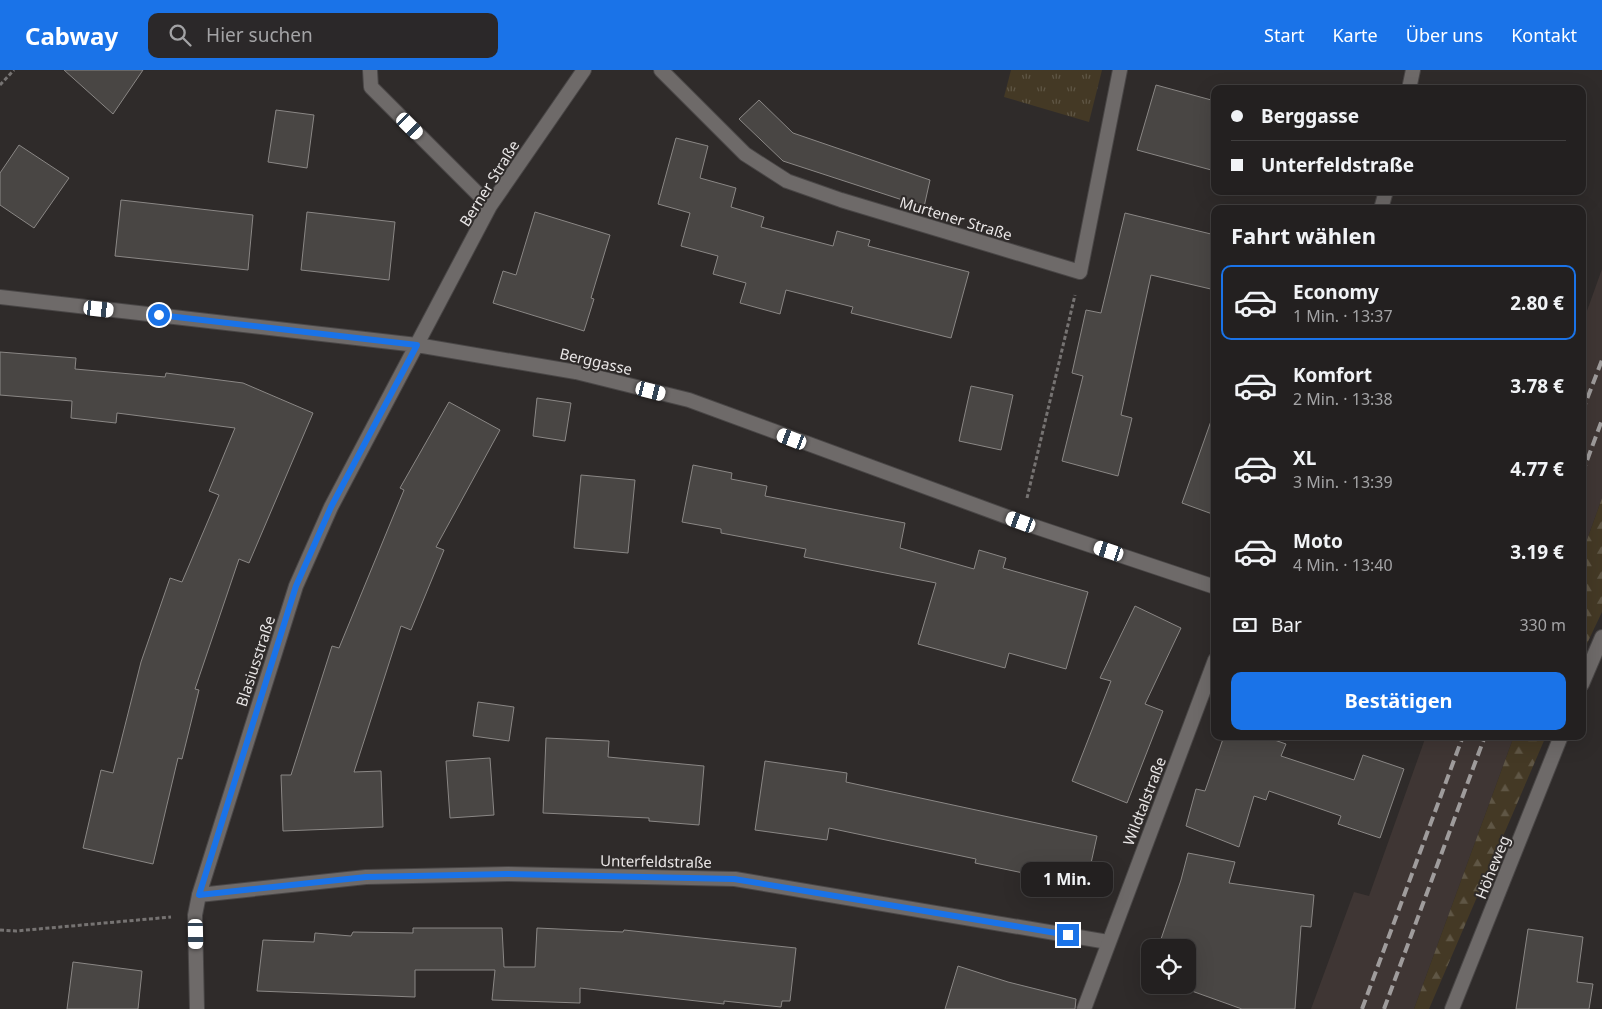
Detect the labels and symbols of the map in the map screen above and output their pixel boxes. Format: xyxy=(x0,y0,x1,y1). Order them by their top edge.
car xyxy=(394,110,425,142)
street label: Berner Straße xyxy=(455,136,523,230)
street label: Murtener Straße xyxy=(897,191,1015,245)
car xyxy=(83,300,114,318)
route start xyxy=(148,304,170,326)
street label: Berggasse xyxy=(558,343,634,379)
car xyxy=(634,380,667,402)
car xyxy=(775,427,808,451)
car xyxy=(1004,510,1037,534)
car xyxy=(1092,539,1125,563)
street label: Blasiusstraße xyxy=(231,613,279,709)
street label: Wildtalstraße xyxy=(1118,754,1170,848)
street label: Höheweg xyxy=(1470,832,1514,902)
street label: Unterfeldstraße xyxy=(600,850,712,872)
callout: 1 Min. xyxy=(1022,862,1114,898)
car xyxy=(188,919,203,949)
route end xyxy=(1057,924,1079,946)

